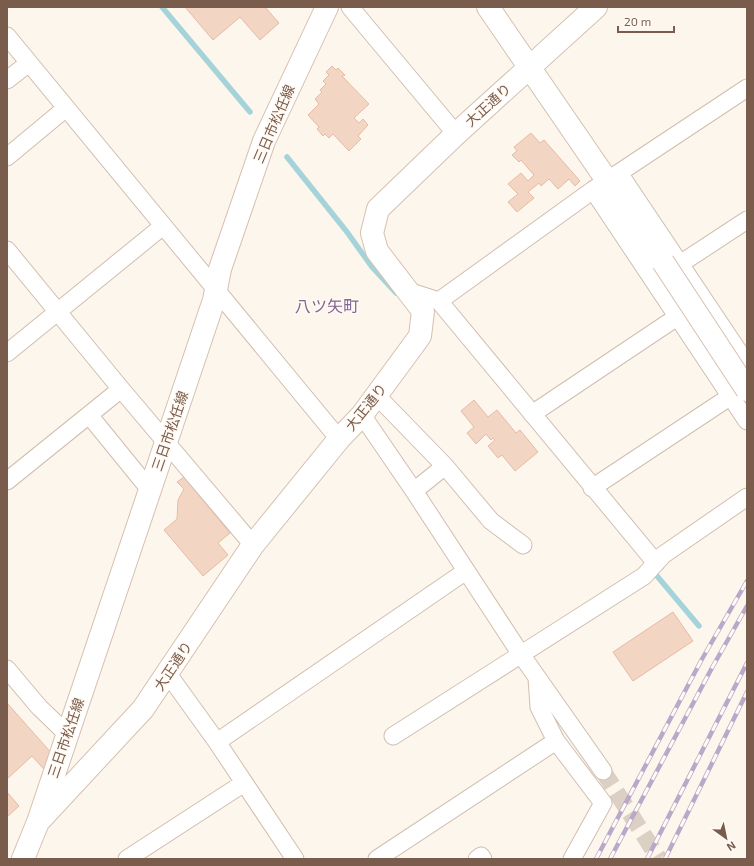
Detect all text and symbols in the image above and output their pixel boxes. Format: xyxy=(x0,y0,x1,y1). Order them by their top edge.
scale bar xyxy=(618,8,674,34)
text: 20 m xyxy=(624,14,651,28)
street label: 大正通り xyxy=(461,80,514,130)
street label: 三日市松任線 xyxy=(249,82,298,166)
district label: 八ツ矢町 xyxy=(295,296,359,315)
street label: 大正通り xyxy=(341,380,390,434)
street label: 三日市松任線 xyxy=(148,388,191,473)
street label: 大正通り xyxy=(150,638,195,694)
street label: 三日市松任線 xyxy=(44,695,87,780)
north arrow xyxy=(706,818,746,858)
text: N xyxy=(725,839,739,854)

